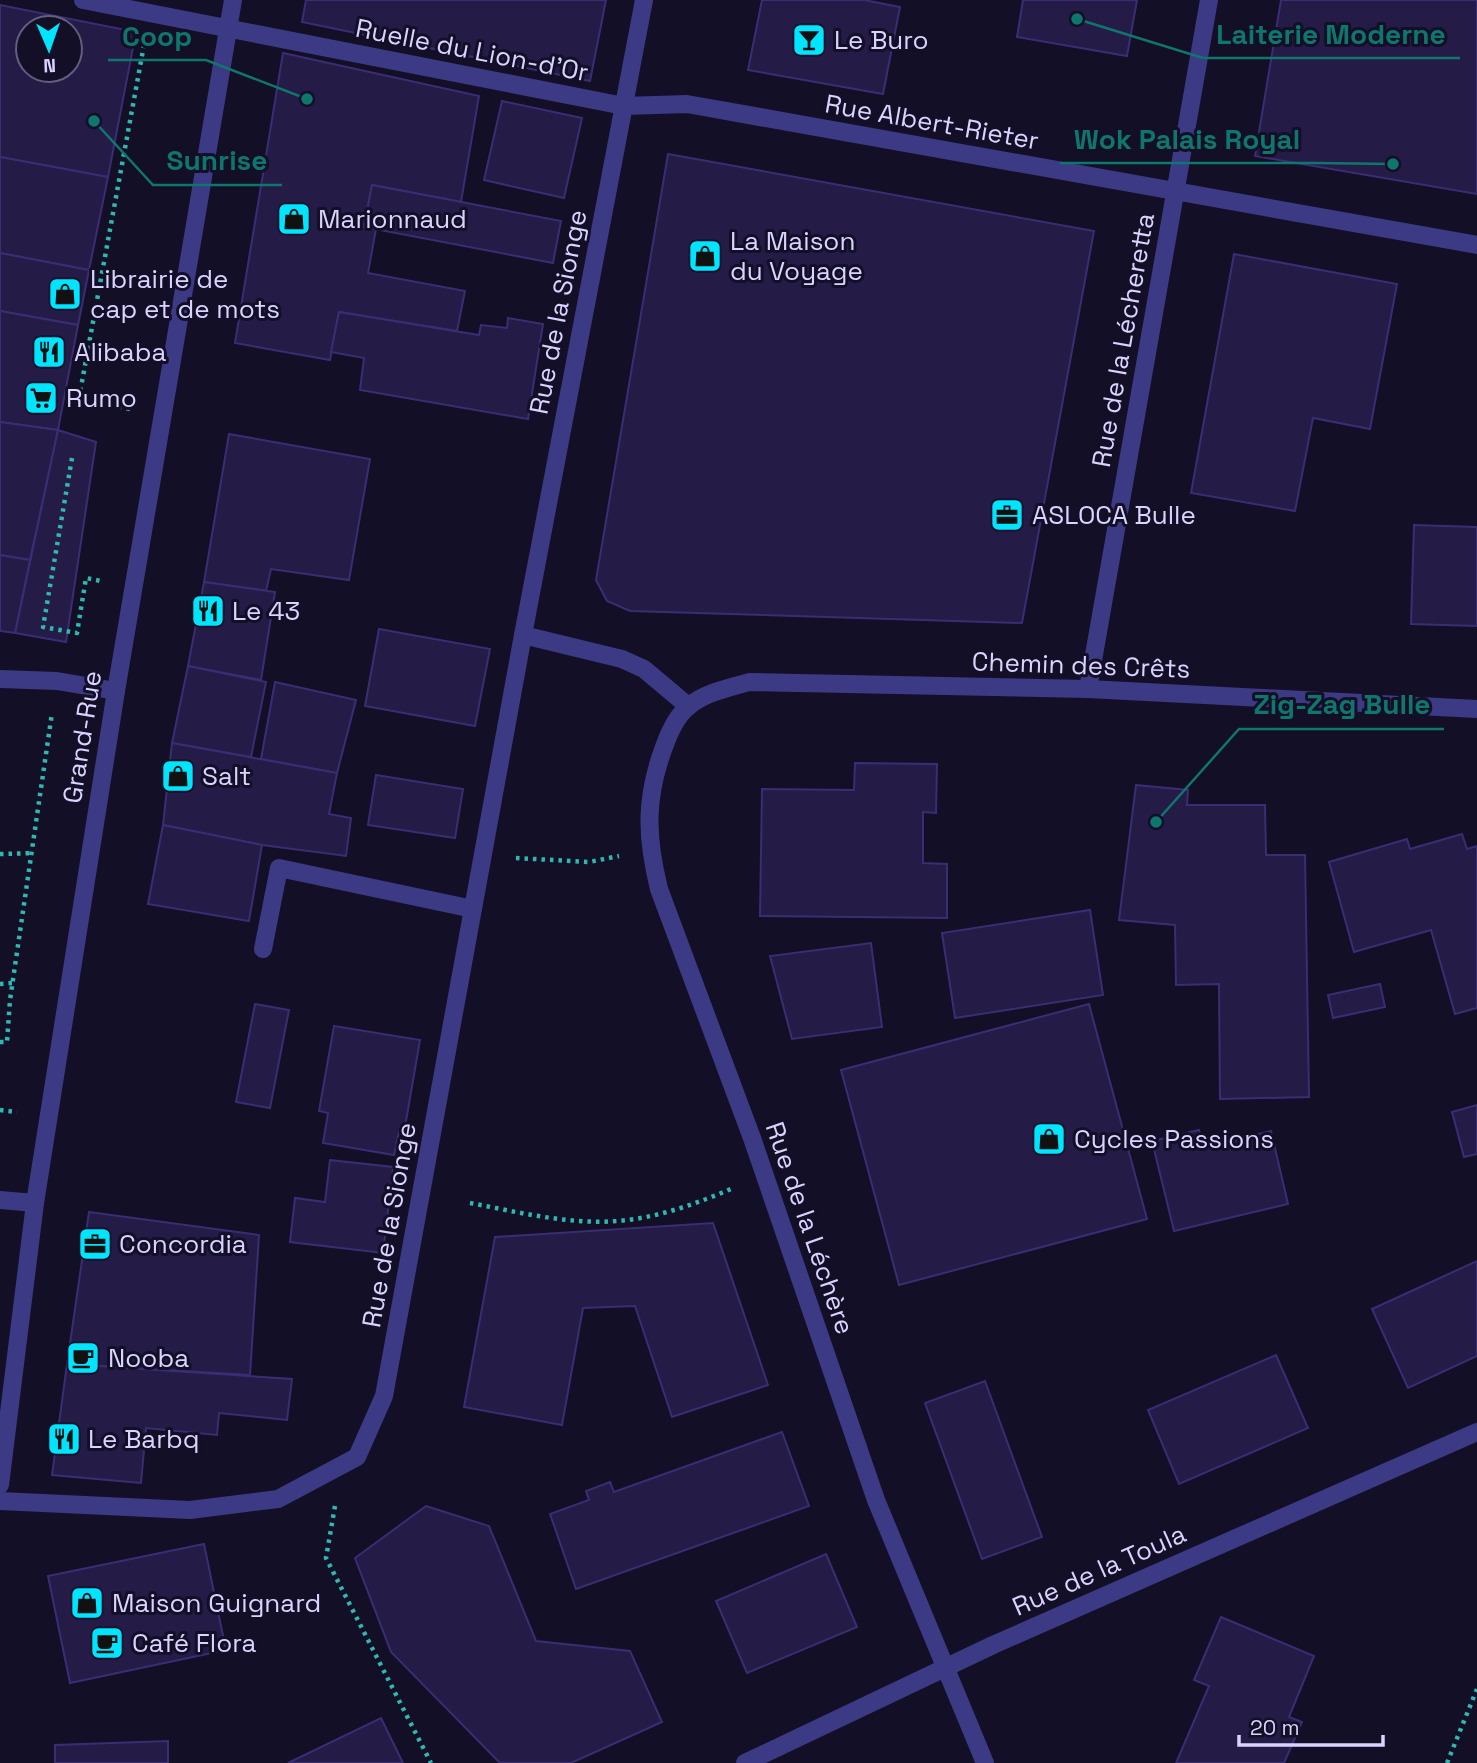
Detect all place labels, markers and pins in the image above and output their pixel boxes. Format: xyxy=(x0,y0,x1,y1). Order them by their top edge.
callout: Laiterie Moderne xyxy=(1203,9,1460,58)
callout: Coop xyxy=(108,11,206,60)
bar icon: Le Buro xyxy=(790,21,828,59)
place label: Le Buro xyxy=(834,23,929,57)
callout: Wok Palais Royal xyxy=(1060,114,1314,163)
callout: Sunrise xyxy=(153,136,282,185)
shop icon: Marionnaud xyxy=(275,200,313,238)
place label: Marionnaud xyxy=(318,202,467,236)
place label: La Maison du Voyage xyxy=(730,224,863,288)
shop icon: La Maison du Voyage xyxy=(686,237,724,275)
place label: Librairie de cap et de mots xyxy=(90,262,280,326)
shop icon: Librairie de cap et de mots xyxy=(46,275,84,313)
restaurant icon: Alibaba xyxy=(30,333,68,371)
place label: Alibaba xyxy=(74,335,167,369)
supermarket icon: Rumo xyxy=(22,379,60,417)
place label: Rumo xyxy=(66,381,137,415)
office icon: ASLOCA Bulle xyxy=(988,496,1026,534)
place label: ASLOCA Bulle xyxy=(1032,498,1196,532)
restaurant icon: Le 43 xyxy=(189,592,227,630)
place label: Le 43 xyxy=(232,594,300,628)
callout: Zig-Zag Bulle xyxy=(1239,680,1444,729)
shop icon: Salt xyxy=(159,757,197,795)
place label: Salt xyxy=(202,759,251,793)
shop icon: Cycles Passions xyxy=(1030,1120,1068,1158)
place label: Cycles Passions xyxy=(1074,1122,1274,1156)
office icon: Concordia xyxy=(76,1225,114,1263)
place label: Concordia xyxy=(119,1227,247,1261)
cafe icon: Nooba xyxy=(64,1339,102,1377)
place label: Nooba xyxy=(108,1341,189,1375)
restaurant icon: Le Barbq xyxy=(45,1420,83,1458)
place label: Le Barbq xyxy=(88,1422,200,1456)
shop icon: Maison Guignard xyxy=(68,1584,106,1622)
place label: Maison Guignard xyxy=(112,1586,321,1620)
cafe icon: Café Flora xyxy=(88,1624,126,1662)
place label: Café Flora xyxy=(132,1626,257,1660)

